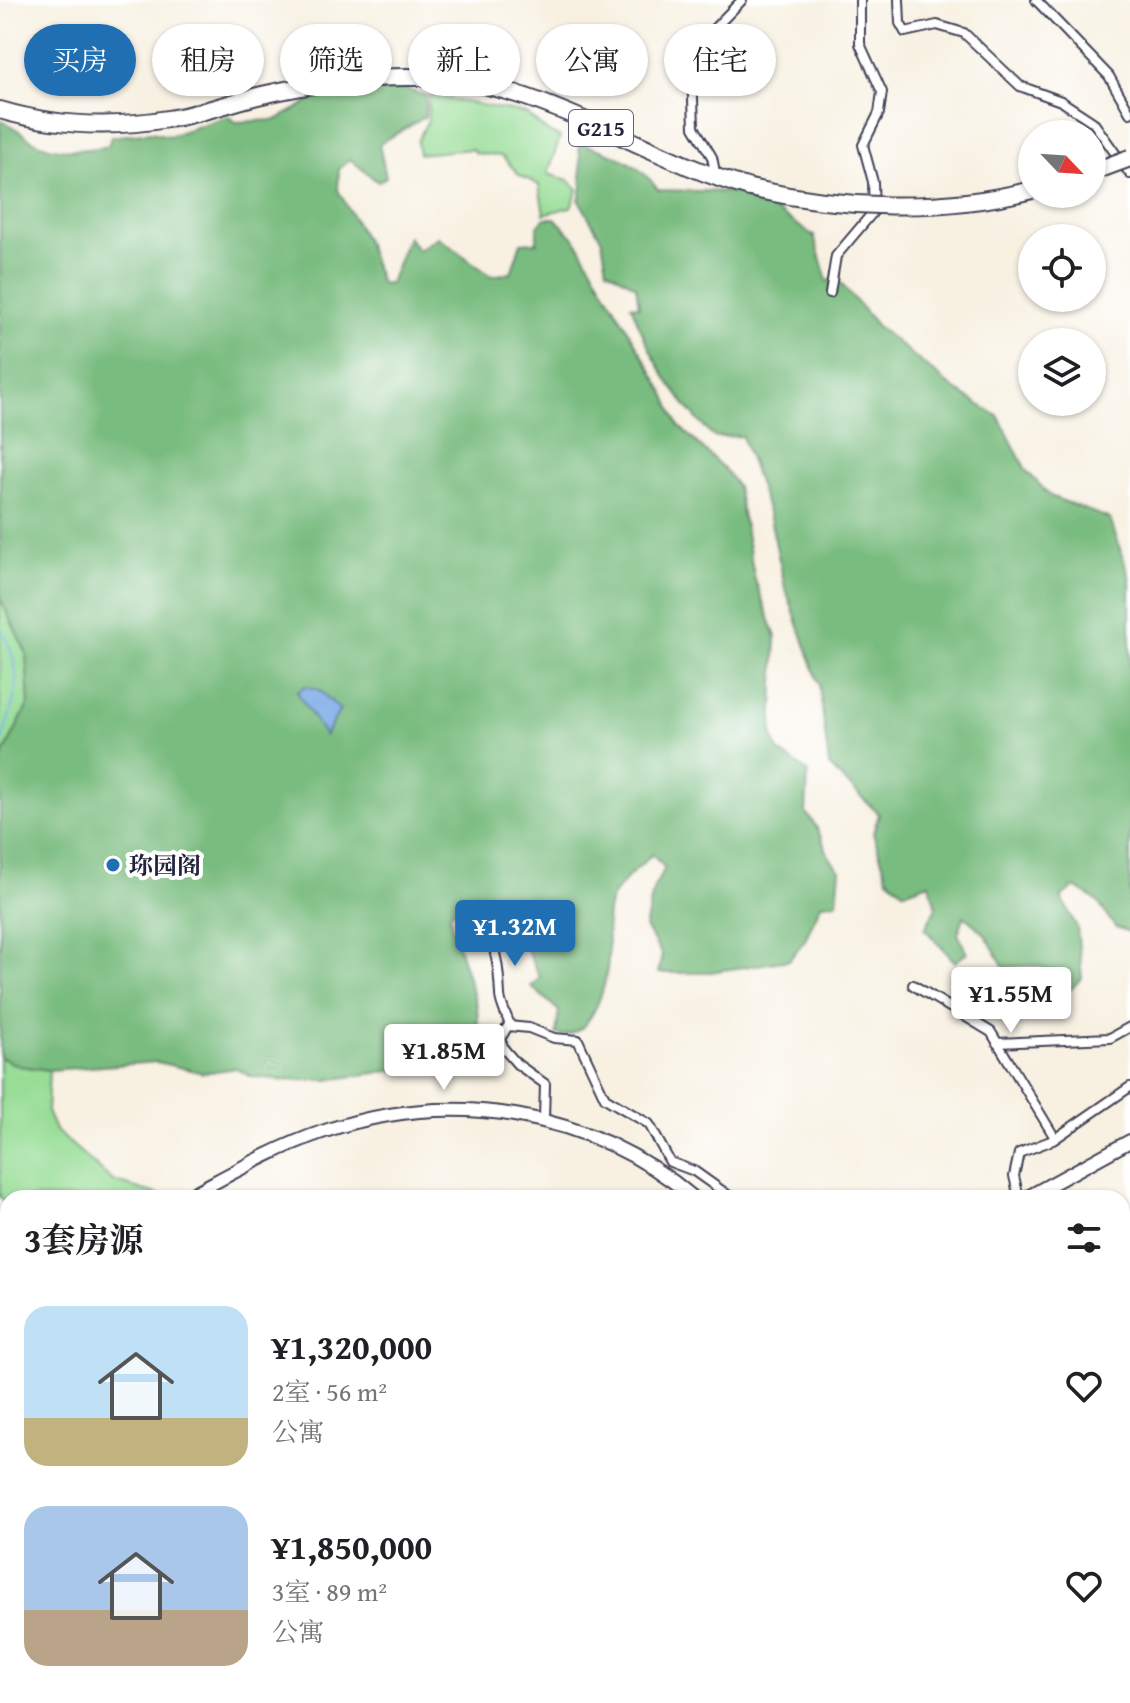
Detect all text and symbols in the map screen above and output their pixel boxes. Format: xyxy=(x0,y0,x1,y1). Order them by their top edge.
chip: 买房 xyxy=(24,24,136,96)
chip: 租房 xyxy=(152,24,264,96)
chip: 筛选 xyxy=(280,24,392,96)
chip: 新上 xyxy=(408,24,520,96)
chip: 公寓 xyxy=(536,24,648,96)
chip: 住宅 xyxy=(664,24,776,96)
road number: G215 xyxy=(569,110,633,146)
north arrow xyxy=(1018,120,1106,208)
map controls xyxy=(1018,120,1106,416)
button: locate xyxy=(1018,224,1106,312)
button: layers xyxy=(1018,328,1106,416)
place label: 珎园阁 xyxy=(129,848,201,883)
marker: 珎园阁 xyxy=(104,856,122,874)
pin: ¥1.32M xyxy=(450,900,580,968)
text: ¥1.32M xyxy=(473,906,557,945)
pin: ¥1.55M xyxy=(946,967,1076,1035)
text: ¥1.55M xyxy=(969,973,1053,1012)
pin: ¥1.85M xyxy=(379,1024,509,1092)
text: ¥1.85M xyxy=(402,1030,486,1069)
text: 3套房源 xyxy=(24,1215,144,1264)
icon: filters xyxy=(1062,1216,1106,1260)
text: ¥1,320,000 xyxy=(272,1322,432,1371)
icon: home xyxy=(88,1338,184,1434)
icon: heart xyxy=(1062,1364,1106,1408)
text: 2室 · 56 m² xyxy=(272,1372,387,1411)
text: 公寓 xyxy=(272,1412,324,1451)
text: ¥1,850,000 xyxy=(272,1522,432,1571)
icon: home xyxy=(88,1538,184,1634)
icon: heart xyxy=(1062,1564,1106,1608)
text: 3室 · 89 m² xyxy=(272,1572,387,1611)
text: 公寓 xyxy=(272,1612,324,1651)

